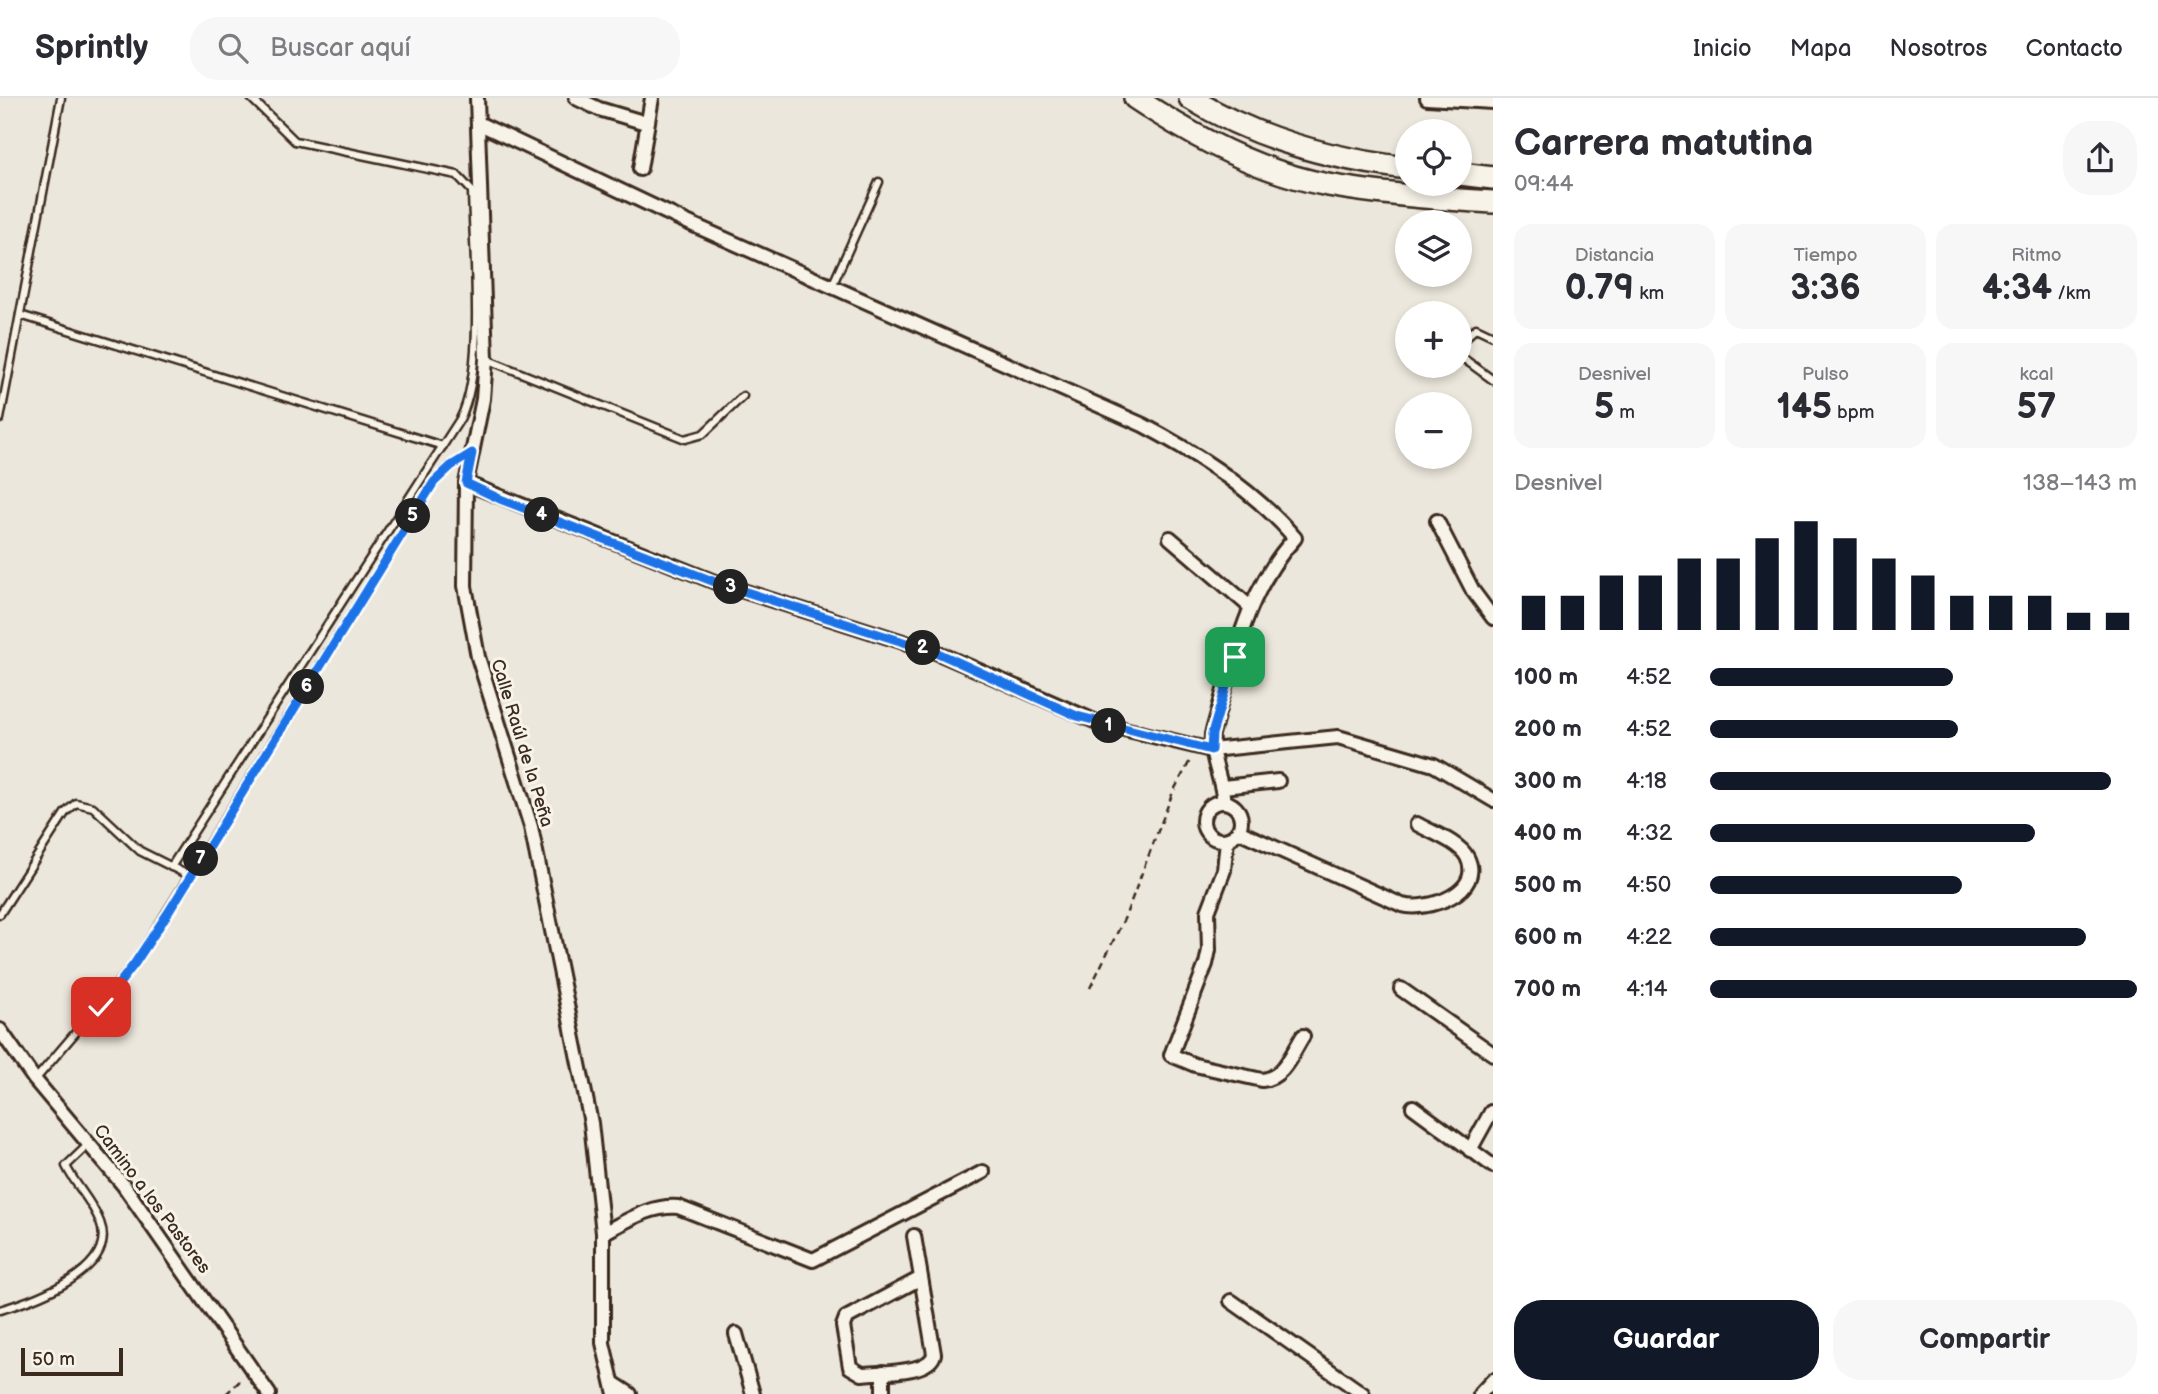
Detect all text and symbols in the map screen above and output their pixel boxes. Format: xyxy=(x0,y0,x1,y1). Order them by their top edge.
search box xyxy=(190,17,680,80)
text: Sprintly xyxy=(35,28,148,68)
icon: search xyxy=(214,29,252,67)
text: Buscar aquí xyxy=(270,33,411,64)
text: Inicio xyxy=(1693,34,1752,63)
text: Mapa xyxy=(1790,34,1852,63)
text: Nosotros xyxy=(1890,34,1987,63)
text: Contacto xyxy=(2025,34,2123,63)
map controls xyxy=(1395,119,1472,469)
button: locate xyxy=(1395,119,1472,196)
text: Carrera matutina xyxy=(1514,121,1814,166)
button: share xyxy=(2063,121,2137,195)
text: 09:44 xyxy=(1514,170,1574,198)
button: layers xyxy=(1395,210,1472,287)
text: Distancia xyxy=(1575,244,1654,267)
text: Tiempo xyxy=(1794,244,1857,267)
text: Ritmo xyxy=(2011,244,2062,267)
text: 0.79 xyxy=(1565,267,1634,310)
text: 3:36 xyxy=(1790,267,1861,310)
text: 4:34 xyxy=(1982,267,2052,310)
text: km xyxy=(1634,282,1664,305)
text: /km xyxy=(2052,282,2091,305)
button: + xyxy=(1395,301,1472,378)
text: Desnivel xyxy=(1578,363,1651,386)
text: Pulso xyxy=(1802,363,1849,386)
text: kcal xyxy=(2019,363,2054,386)
text: 5 xyxy=(1594,386,1614,429)
text: 145 xyxy=(1776,386,1832,429)
text: 57 xyxy=(2017,386,2056,429)
button: − xyxy=(1395,392,1472,469)
text: m xyxy=(1614,401,1635,424)
text: bpm xyxy=(1832,401,1875,424)
text: Desnivel xyxy=(1514,469,1603,497)
text: 138–143 m xyxy=(2023,469,2137,497)
pin: 5 xyxy=(396,498,430,534)
pin: 4 xyxy=(524,498,560,532)
text: 4 xyxy=(536,503,547,526)
text: 5 xyxy=(407,504,418,527)
pin: 3 xyxy=(714,570,748,604)
text: 3 xyxy=(725,575,736,598)
pin xyxy=(1205,627,1265,687)
pin: 2 xyxy=(906,630,940,666)
text: 2 xyxy=(917,636,928,659)
icon: arrive xyxy=(1216,638,1254,676)
street label: Calle Raúl de la Peña xyxy=(486,656,558,830)
text: 100 m xyxy=(1514,663,1578,691)
text: 4:52 xyxy=(1626,663,1671,691)
pin: 6 xyxy=(290,670,324,704)
text: 6 xyxy=(301,675,312,698)
pin: 1 xyxy=(1092,708,1126,744)
text: 1 xyxy=(1105,714,1113,737)
text: 200 m xyxy=(1514,715,1582,743)
text: 4:52 xyxy=(1626,715,1671,743)
text: 300 m xyxy=(1514,767,1582,795)
text: 4:18 xyxy=(1626,767,1667,795)
text: 400 m xyxy=(1514,819,1582,847)
text: 4:32 xyxy=(1626,819,1672,847)
pin: 7 xyxy=(184,842,218,876)
text: 7 xyxy=(195,847,206,870)
text: 500 m xyxy=(1514,871,1582,899)
text: 4:50 xyxy=(1626,871,1671,899)
text: 600 m xyxy=(1514,923,1582,951)
text: 4:22 xyxy=(1626,923,1672,951)
text: 700 m xyxy=(1514,975,1581,1003)
text: 4:14 xyxy=(1626,975,1668,1003)
pin xyxy=(71,977,131,1037)
icon: check xyxy=(82,988,120,1026)
street label: Camino a los Pastores xyxy=(89,1120,215,1278)
button: Guardar xyxy=(1514,1300,1819,1380)
button: Compartir xyxy=(1833,1300,2137,1380)
scale bar xyxy=(21,1345,122,1377)
text: 50 m xyxy=(32,1348,75,1371)

